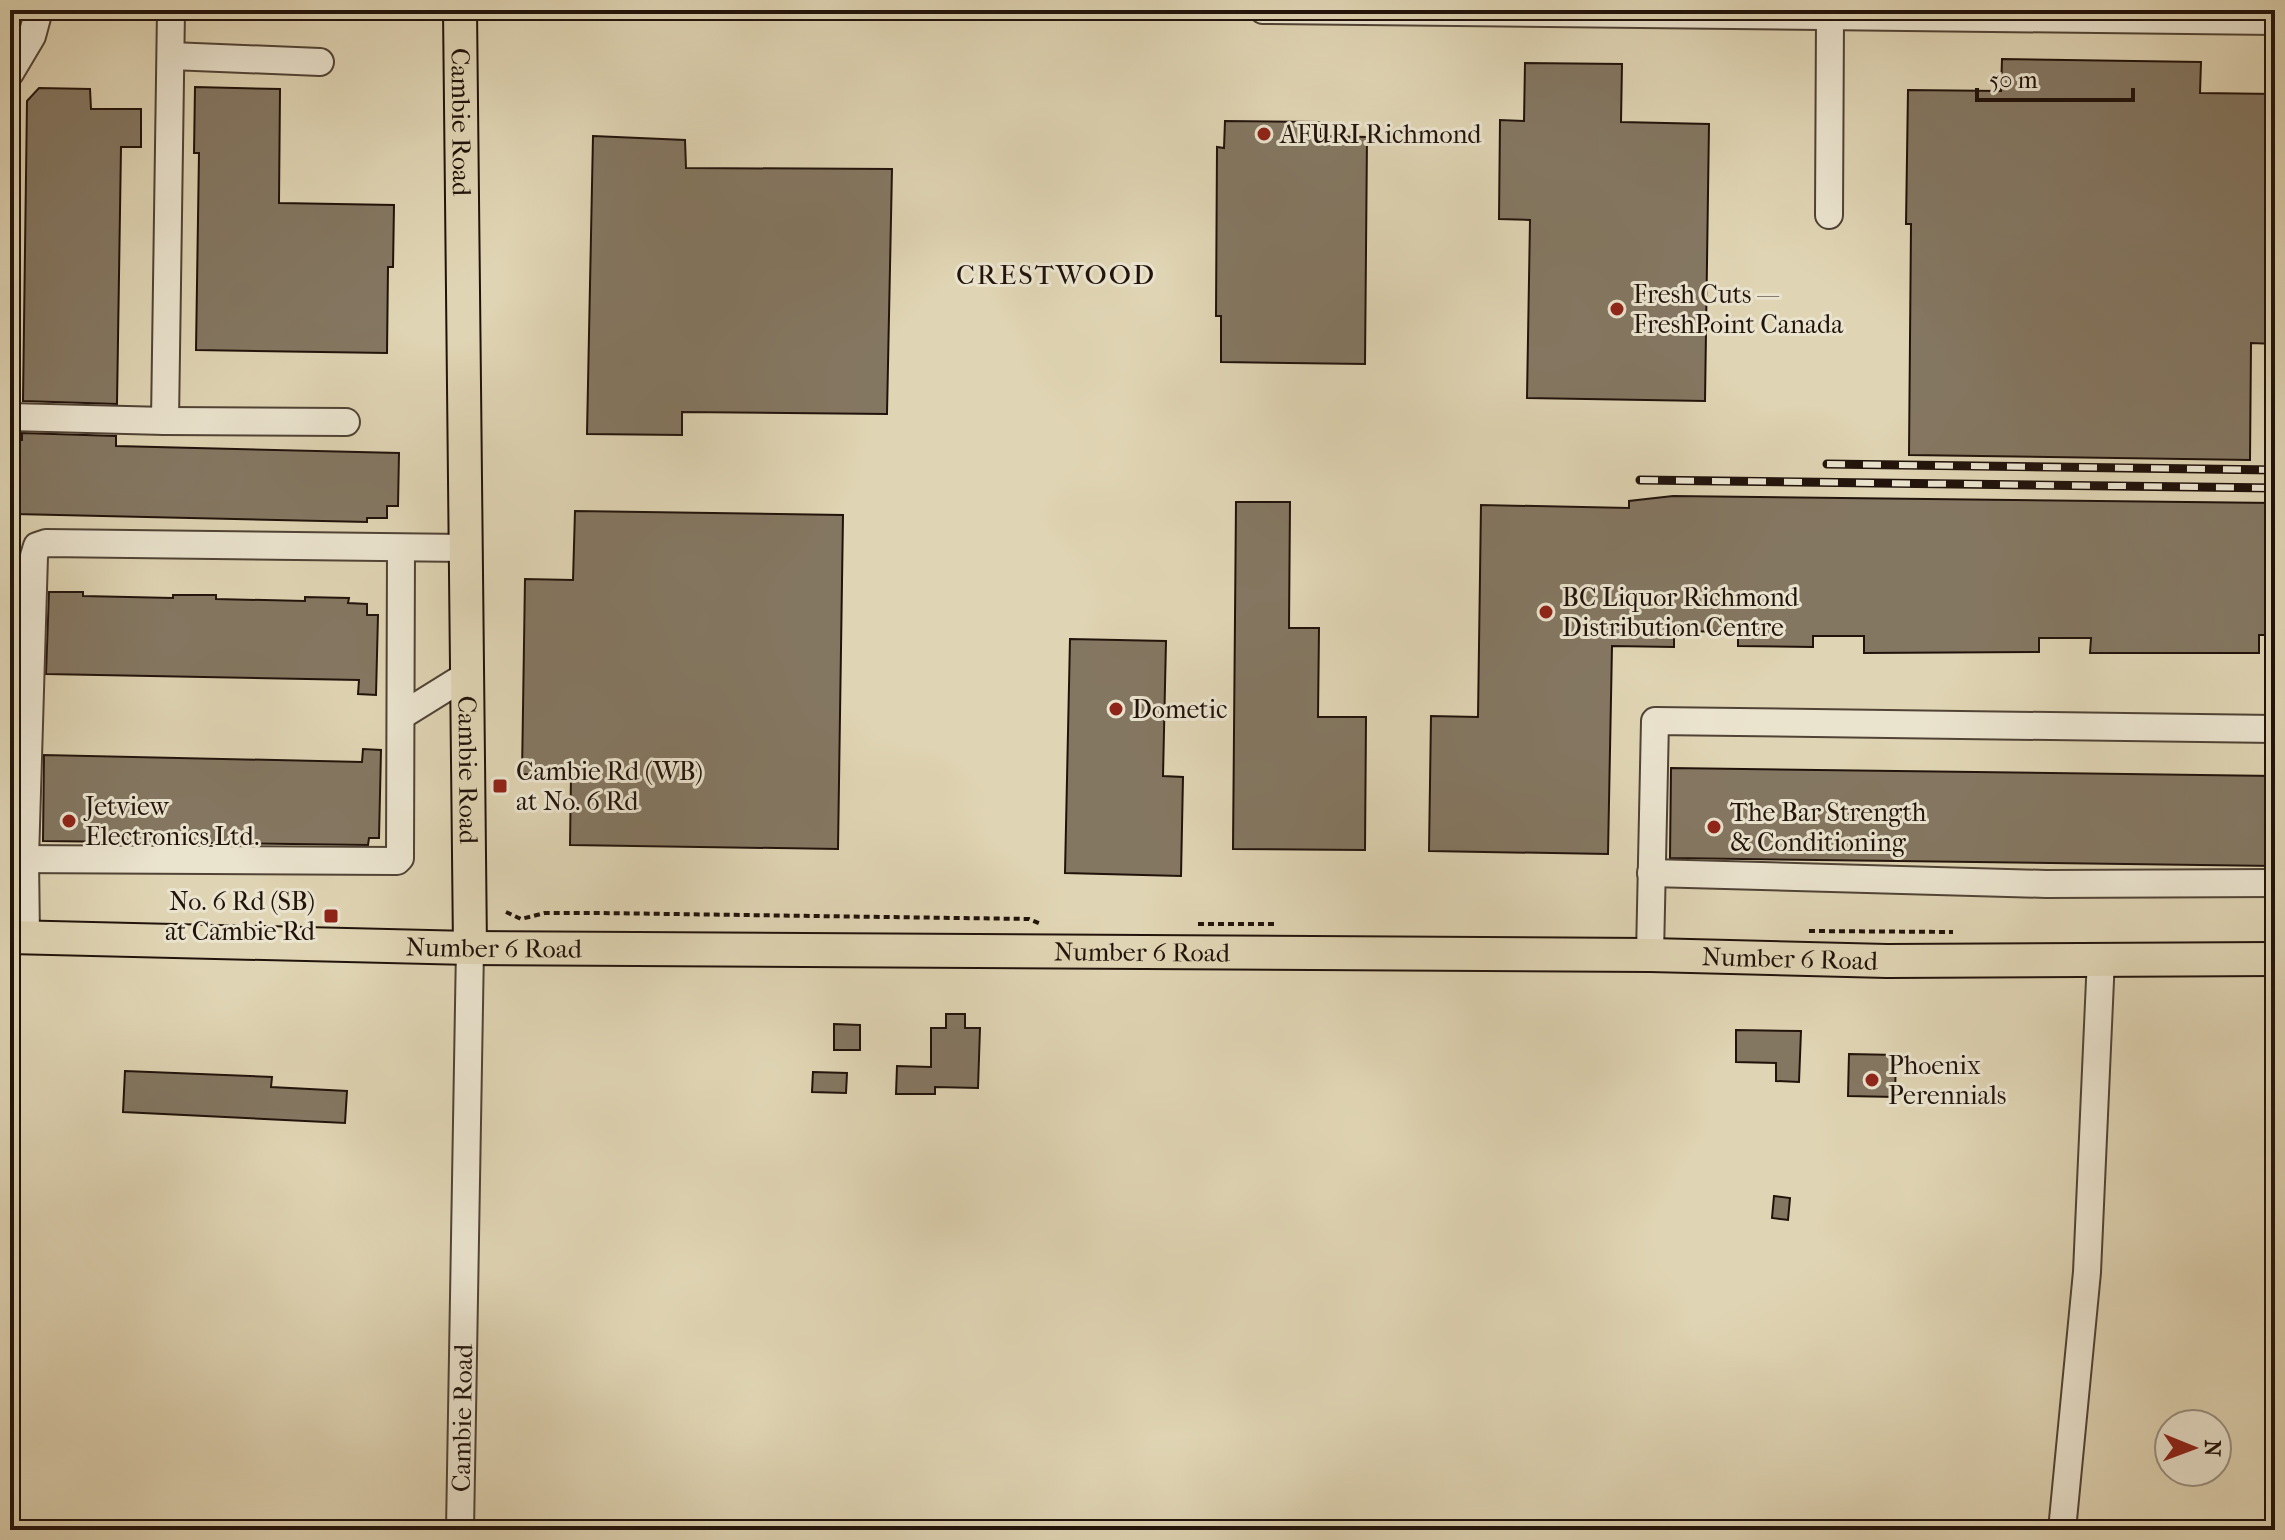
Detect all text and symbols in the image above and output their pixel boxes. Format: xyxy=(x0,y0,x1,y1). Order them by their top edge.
street label: Cambie Road xyxy=(445,48,477,197)
scale bar xyxy=(1977,52,2133,102)
text: 50 m xyxy=(1989,66,2038,94)
place label: AFURI Richmond xyxy=(1279,119,1482,150)
marker: AFURI Richmond xyxy=(1255,125,1273,143)
district label: CRESTWOOD xyxy=(956,258,1156,291)
place label: Fresh Cuts — FreshPoint Canada xyxy=(1633,279,1844,340)
marker: Fresh Cuts — FreshPoint Canada xyxy=(1608,300,1626,318)
place label: BC Liquor Richmond Distribution Centre xyxy=(1562,582,1800,643)
marker: BC Liquor Richmond Distribution Centre xyxy=(1537,603,1555,621)
place label: Dometic xyxy=(1132,694,1228,725)
street label: Cambie Road xyxy=(452,696,484,845)
marker: Dometic xyxy=(1107,700,1125,718)
place label: Cambie Rd (WB) at No. 6 Rd xyxy=(516,756,703,817)
marker: Cambie Rd (WB) at No. 6 Rd xyxy=(491,777,509,795)
place label: Jetview Electronics Ltd. xyxy=(83,791,259,852)
place label: The Bar Strength & Conditioning xyxy=(1730,797,1927,858)
marker: Jetview Electronics Ltd. xyxy=(60,812,78,830)
marker: The Bar Strength & Conditioning xyxy=(1705,818,1723,836)
place label: No. 6 Rd (SB) at Cambie Rd xyxy=(165,886,316,947)
marker: No. 6 Rd (SB) at Cambie Rd xyxy=(322,907,340,925)
street label: Number 6 Road xyxy=(405,931,583,964)
street label: Number 6 Road xyxy=(1054,936,1231,968)
street label: Number 6 Road xyxy=(1701,941,1879,976)
place label: Phoenix Perennials xyxy=(1888,1050,2006,1111)
marker: Phoenix Perennials xyxy=(1863,1071,1881,1089)
street label: Cambie Road xyxy=(445,1343,479,1492)
north arrow xyxy=(2153,1408,2233,1488)
text: N xyxy=(2199,1440,2225,1457)

